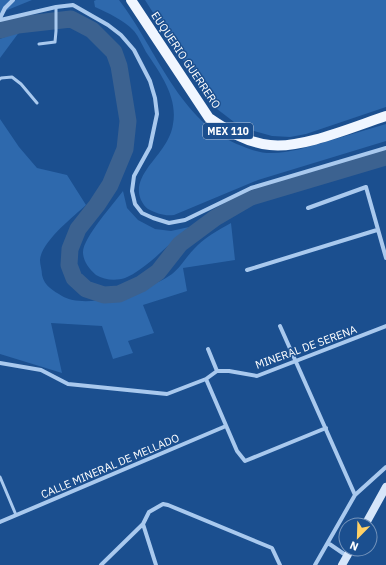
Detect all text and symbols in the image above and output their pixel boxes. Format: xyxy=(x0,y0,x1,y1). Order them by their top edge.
street label: EUQUERIO GUERRERO xyxy=(148,9,224,111)
road number: MEX 110 xyxy=(203,123,253,139)
street label: MINERAL DE SERENA xyxy=(253,322,359,372)
street label: CALLE MINERAL DE MELLADO xyxy=(39,430,181,502)
north arrow xyxy=(338,517,378,557)
text: N xyxy=(348,538,360,554)

